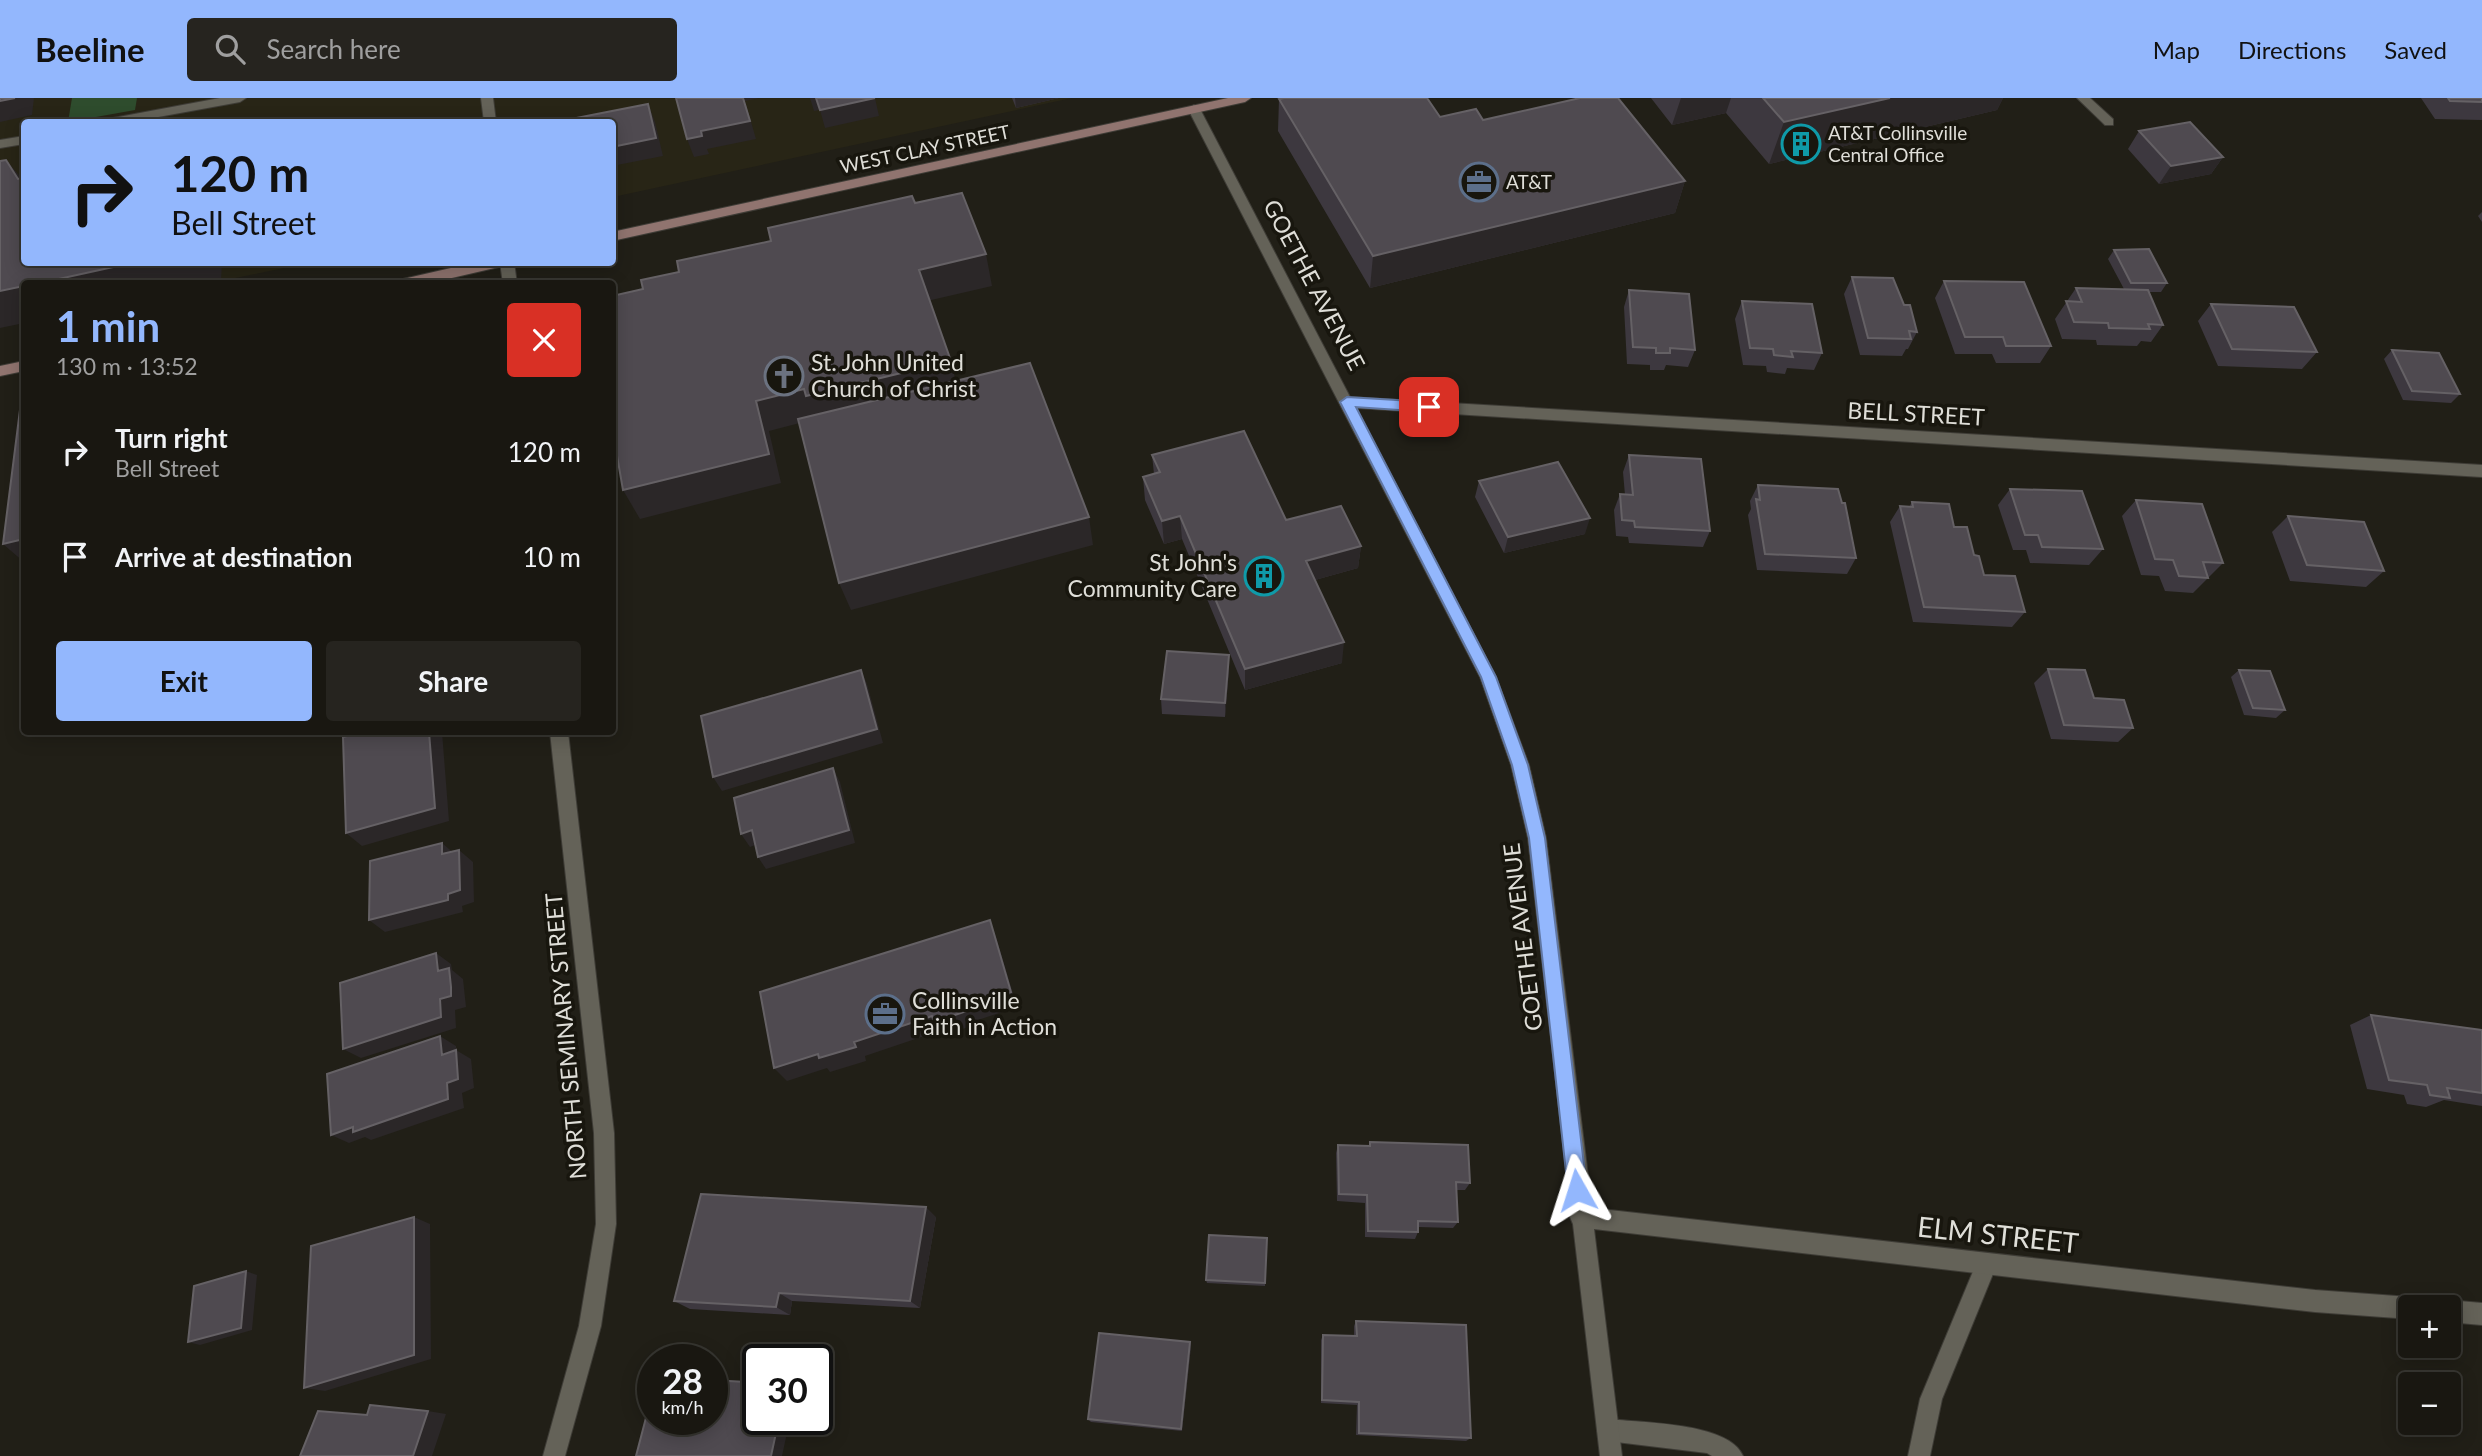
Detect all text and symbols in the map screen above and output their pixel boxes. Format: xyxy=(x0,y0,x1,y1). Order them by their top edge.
search box xyxy=(187,18,677,81)
text: Beeline xyxy=(35,29,145,69)
icon: search xyxy=(211,30,249,68)
text: Search here xyxy=(267,33,401,65)
text: Map xyxy=(2153,35,2200,64)
text: Directions xyxy=(2238,35,2346,64)
text: Saved xyxy=(2384,35,2447,64)
street label: WEST CLAY STREET xyxy=(838,119,1012,178)
place label: AT&T Collinsville Central Office xyxy=(1828,121,1967,166)
building icon: AT&T Collinsville Central Office xyxy=(1780,123,1822,165)
text: 120 m xyxy=(171,144,309,202)
icon: right xyxy=(56,147,147,238)
office icon: AT&T xyxy=(1458,161,1500,203)
place label: AT&T xyxy=(1506,170,1552,193)
street label: GOETHE AVENUE xyxy=(1258,195,1372,375)
text: Bell Street xyxy=(171,203,316,242)
text: 1 min xyxy=(56,301,160,351)
button: close xyxy=(507,303,581,377)
place label: St. John United Church of Christ xyxy=(811,348,977,402)
text: 130 m · 13:52 xyxy=(56,352,198,380)
church icon: St. John United Church of Christ xyxy=(763,355,805,397)
pin xyxy=(1399,377,1459,437)
icon: arrive xyxy=(1410,388,1448,426)
street label: BELL STREET xyxy=(1847,395,1986,431)
text: Turn right xyxy=(115,422,228,454)
icon: right xyxy=(56,433,94,471)
text: 120 m xyxy=(508,436,581,468)
text: Bell Street xyxy=(115,454,219,482)
icon: arrive xyxy=(56,538,94,576)
text: Arrive at destination xyxy=(115,541,352,573)
text: 10 m xyxy=(523,541,581,573)
place label: St John's Community Care xyxy=(1068,548,1237,602)
building icon: St John's Community Care xyxy=(1243,555,1285,597)
button: Exit xyxy=(56,641,312,721)
button: Share xyxy=(326,641,581,721)
street label: GOETHE AVENUE xyxy=(1497,842,1547,1033)
street label: NORTH SEMINARY STREET xyxy=(539,891,591,1180)
place label: Collinsville Faith in Action xyxy=(912,986,1057,1040)
office icon: Collinsville Faith in Action xyxy=(864,993,906,1035)
position arrow xyxy=(1540,1153,1614,1227)
street label: ELM STREET xyxy=(1916,1209,2081,1259)
map controls xyxy=(2398,1295,2461,1435)
button: + xyxy=(2398,1295,2461,1358)
speed limit sign: 30 xyxy=(742,1344,833,1435)
text: 28 xyxy=(662,1359,703,1401)
button: − xyxy=(2398,1372,2461,1435)
text: km/h xyxy=(661,1396,704,1418)

